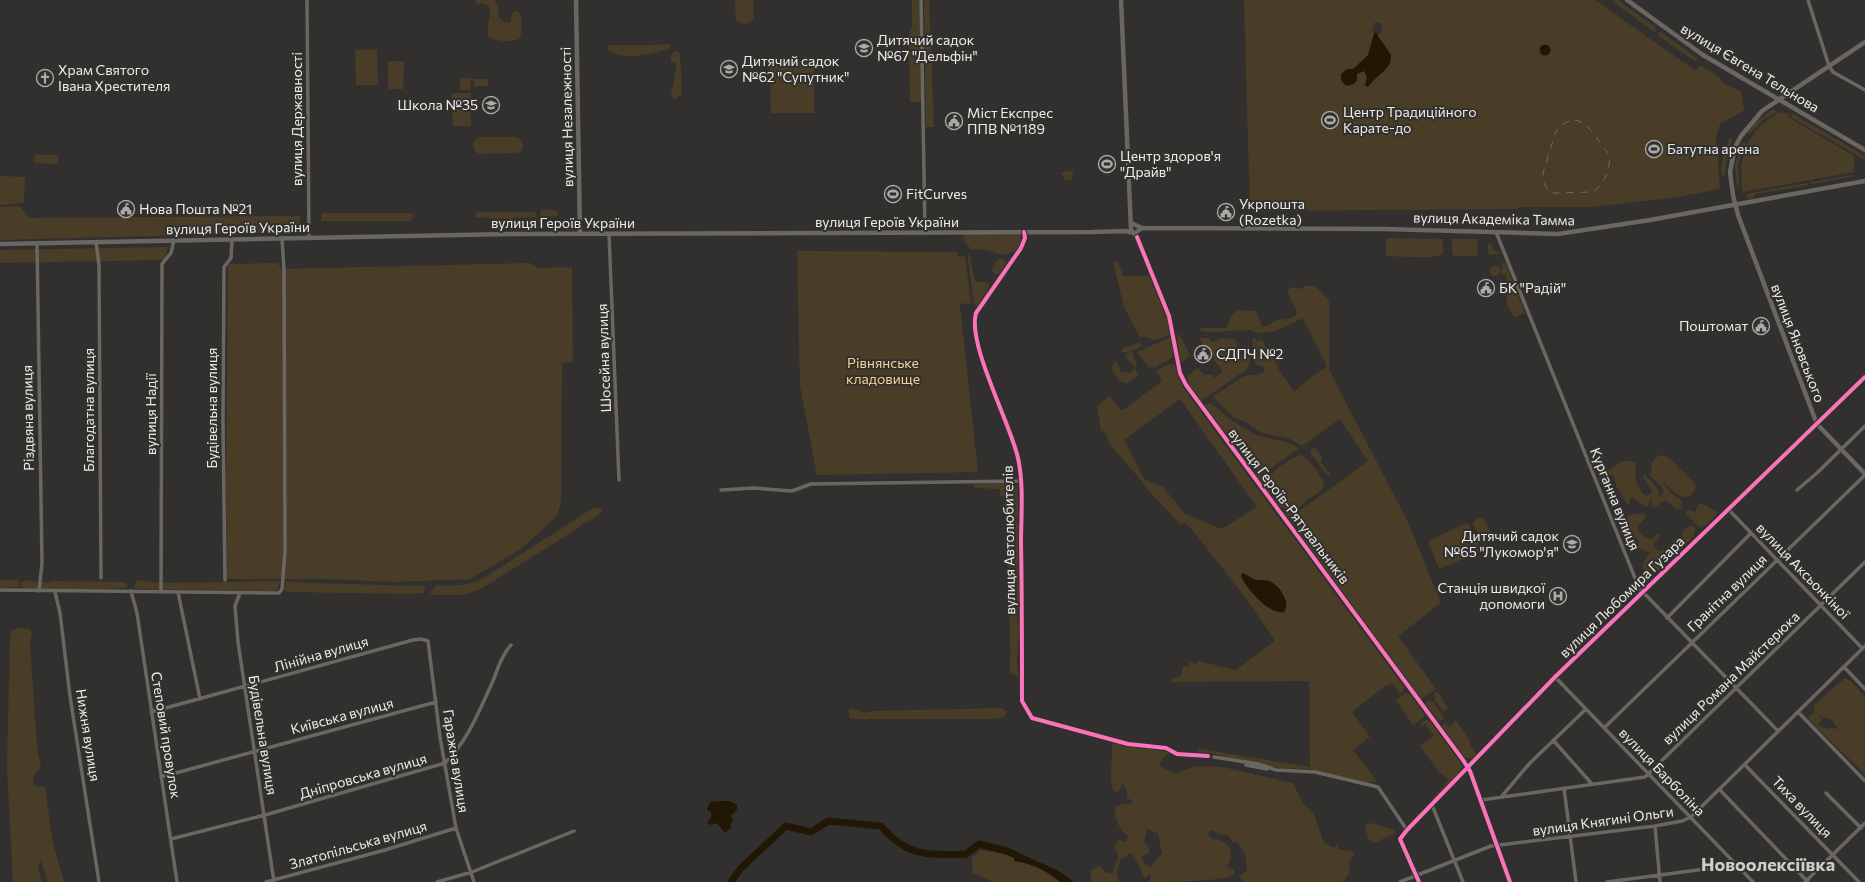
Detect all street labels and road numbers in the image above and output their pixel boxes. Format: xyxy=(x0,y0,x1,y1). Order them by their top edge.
street label: вулиця Євгена Тельнова xyxy=(1678,19,1823,116)
street label: вулиця Незалежності xyxy=(557,47,576,187)
street label: вулиця Державності xyxy=(288,52,305,186)
street label: вулиця Академіка Тамма xyxy=(1413,209,1575,228)
street label: вулиця Героїв України xyxy=(815,213,959,230)
street label: вулиця Героїв України xyxy=(491,214,635,231)
street label: вулиця Героїв України xyxy=(166,218,310,237)
street label: вулиця Яновського xyxy=(1768,281,1829,405)
street label: Шосейна вулиця xyxy=(593,303,614,413)
street label: Благодатна вулиця xyxy=(80,348,97,472)
street label: Будівельна вулиця xyxy=(203,348,220,468)
street label: Різдвяна вулиця xyxy=(18,365,37,471)
street label: вулиця Надії xyxy=(142,373,159,455)
street label: вулиця Героїв-Рятувальників xyxy=(1225,424,1354,587)
street label: Курганна вулиця xyxy=(1587,445,1644,553)
street label: вулиця Автолюбителів xyxy=(999,465,1018,615)
street label: вулиця Аксьонкіної xyxy=(1753,519,1854,622)
street label: вулиця Любомира Гузара xyxy=(1556,532,1688,661)
street label: Гранітна вулиця xyxy=(1683,550,1770,635)
street label: вулиця Романа Майстерюка xyxy=(1658,608,1803,748)
street label: Лінійна вулиця xyxy=(272,632,370,675)
street label: Степовий провулок xyxy=(148,670,185,800)
street label: Будівельна вулиця xyxy=(246,674,281,796)
street label: Нижня вулиця xyxy=(73,687,104,782)
street label: Київська вулиця xyxy=(289,694,395,737)
street label: Гаражна вулиця xyxy=(440,708,473,814)
street label: вулиця Барболіна xyxy=(1616,724,1709,819)
street label: Дніпровська вулиця xyxy=(297,749,429,802)
street label: Тиха вулиця xyxy=(1769,772,1836,841)
street label: вулиця Княгині Ольги xyxy=(1531,802,1675,839)
street label: Златопільська вулиця xyxy=(287,817,429,872)

